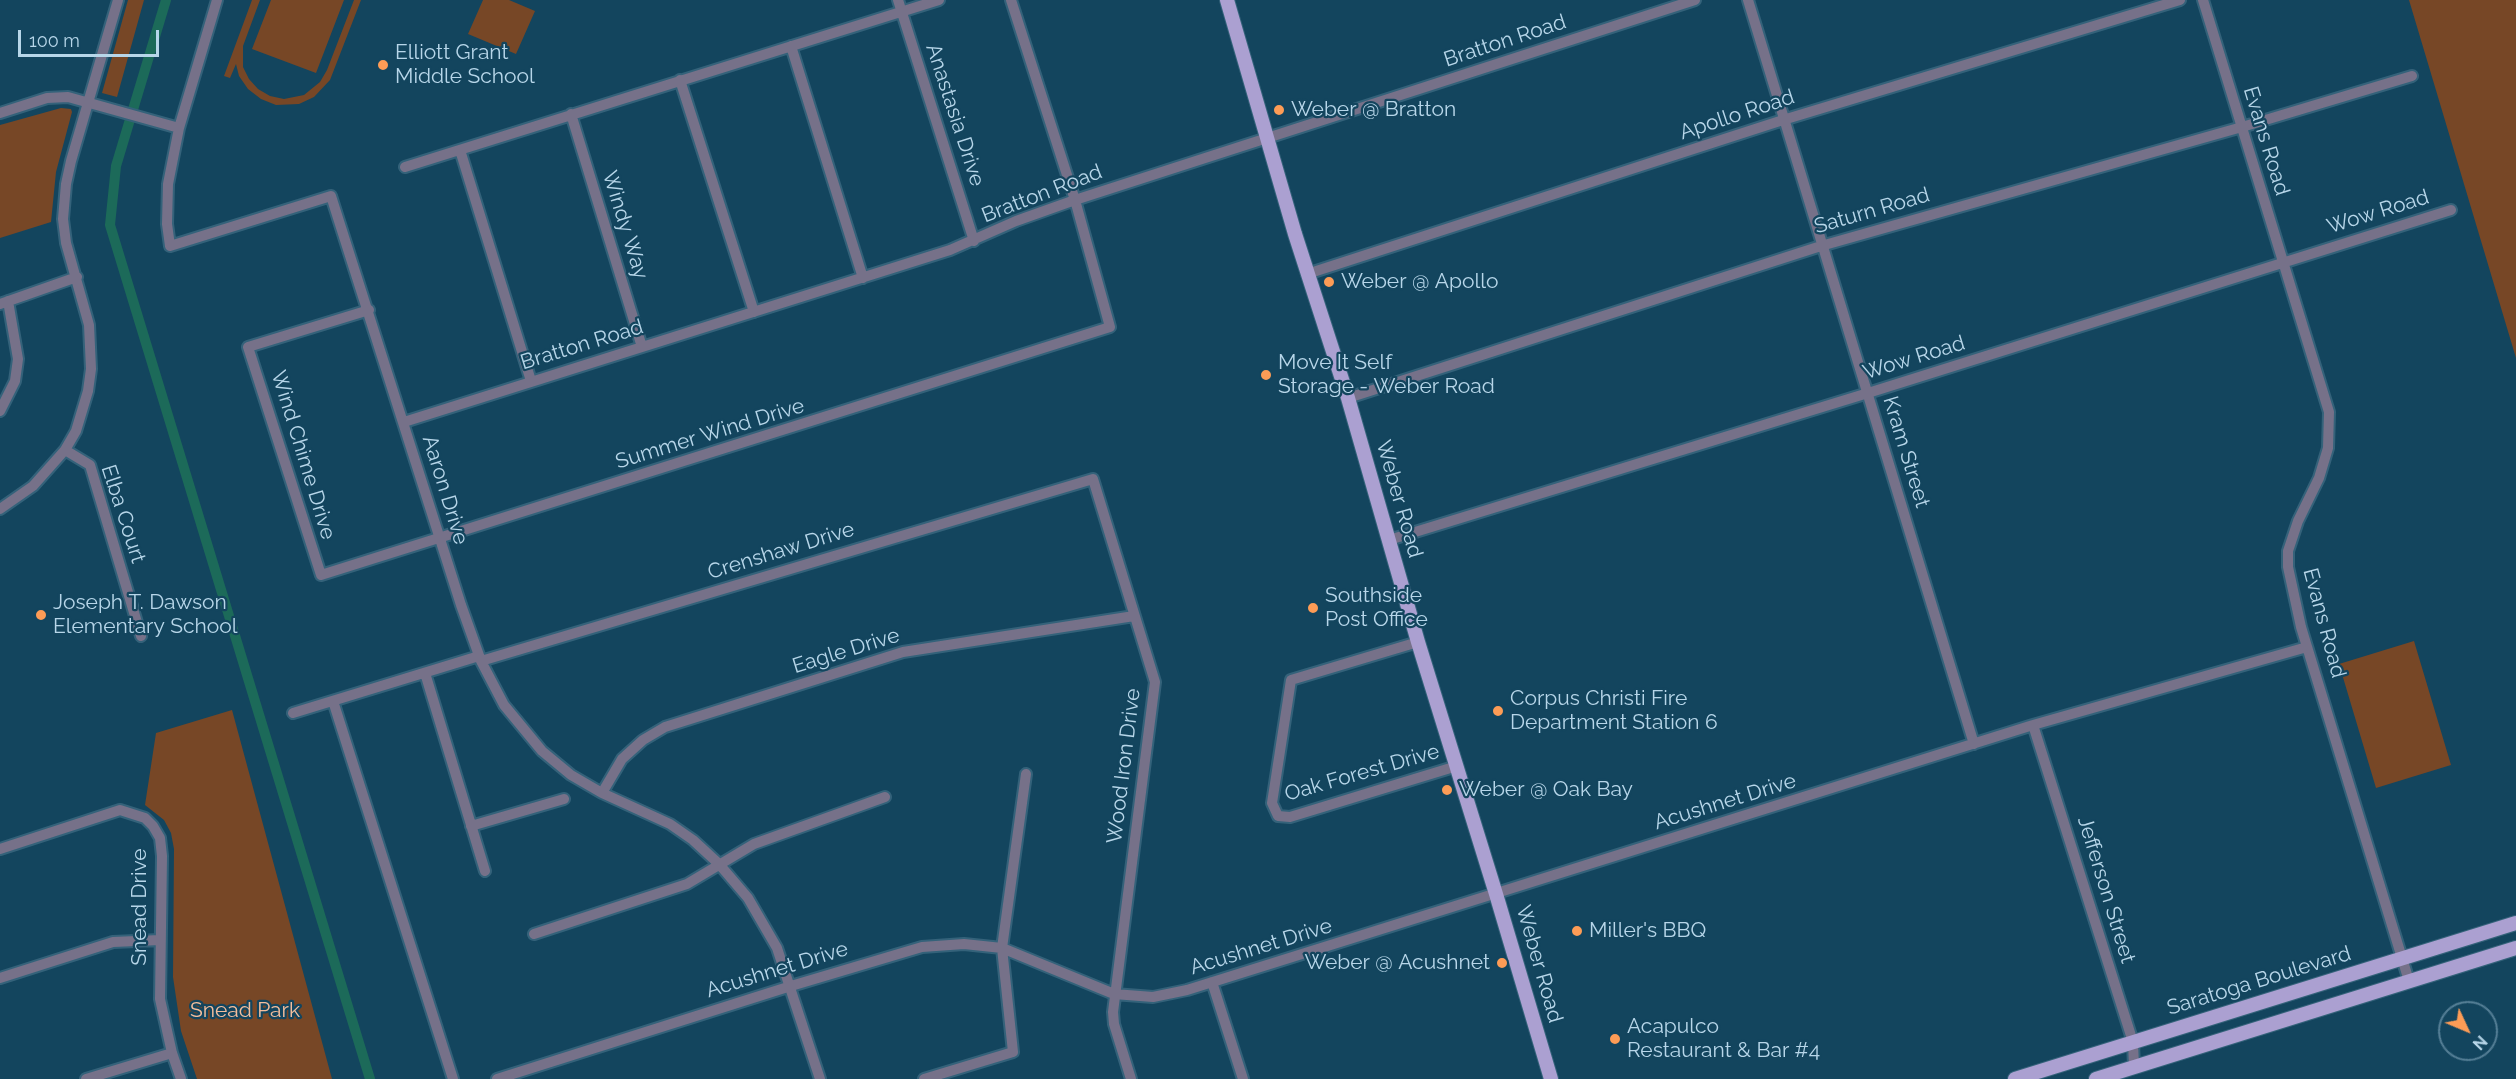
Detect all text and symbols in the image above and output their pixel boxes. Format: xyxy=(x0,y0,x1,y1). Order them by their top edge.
street label: Bratton Road xyxy=(1441,9,1569,73)
scale bar xyxy=(21,18,162,56)
text: 100 m xyxy=(29,30,80,51)
place label: Elliott Grant Middle School xyxy=(395,40,535,90)
street label: Anastasia Drive xyxy=(920,41,990,189)
marker: Elliott Grant Middle School xyxy=(376,58,390,72)
street label: Evans Road xyxy=(2237,83,2295,199)
street label: Apollo Road xyxy=(1676,85,1798,145)
place label: Weber @ Bratton xyxy=(1291,97,1456,123)
marker: Weber @ Bratton xyxy=(1272,103,1286,117)
street label: Bratton Road xyxy=(978,159,1106,229)
street label: Windy Way xyxy=(597,168,653,282)
street label: Saturn Road xyxy=(1811,182,1933,240)
street label: Wow Road xyxy=(2324,185,2432,239)
place label: Weber @ Apollo xyxy=(1341,269,1498,295)
marker: Weber @ Apollo xyxy=(1322,275,1336,289)
street label: Bratton Road xyxy=(518,314,646,376)
street label: Wow Road xyxy=(1860,331,1968,385)
place label: Move It Self Storage - Weber Road xyxy=(1278,350,1495,400)
street label: Wind Chime Drive xyxy=(265,367,341,543)
marker: Move It Self Storage - Weber Road xyxy=(1259,368,1273,382)
street label: Summer Wind Drive xyxy=(613,393,807,475)
street label: Kram Street xyxy=(1877,393,1935,511)
street label: Aaron Drive xyxy=(416,432,474,548)
street label: Weber Road xyxy=(1370,437,1428,561)
street label: Elba Court xyxy=(95,462,151,566)
street label: Crenshaw Drive xyxy=(705,517,857,585)
street label: Evans Road xyxy=(2297,565,2351,681)
place label: Southside Post Office xyxy=(1325,583,1428,633)
place label: Joseph T. Dawson Elementary School xyxy=(53,590,237,640)
marker: Southside Post Office xyxy=(1306,601,1320,615)
marker: Joseph T. Dawson Elementary School xyxy=(34,608,48,622)
street label: Eagle Drive xyxy=(789,623,903,679)
place label: Corpus Christi Fire Department Station 6 xyxy=(1510,686,1718,736)
street label: Wood Iron Drive xyxy=(1102,687,1146,845)
marker: Corpus Christi Fire Department Station 6 xyxy=(1491,704,1505,718)
street label: Oak Forest Drive xyxy=(1282,739,1442,807)
street label: Acushnet Drive xyxy=(1651,768,1799,836)
place label: Weber @ Oak Bay xyxy=(1459,777,1633,803)
marker: Weber @ Oak Bay xyxy=(1440,783,1454,797)
street label: Jefferson Street xyxy=(2072,814,2140,966)
street label: Snead Drive xyxy=(127,848,153,966)
street label: Weber Road xyxy=(1510,902,1568,1026)
street label: Acushnet Drive xyxy=(1187,913,1335,981)
place label: Miller's BBQ xyxy=(1589,918,1706,944)
marker: Miller's BBQ xyxy=(1570,924,1584,938)
street label: Acushnet Drive xyxy=(703,936,851,1004)
street label: Saratoga Boulevard xyxy=(2164,941,2354,1021)
place label: Weber @ Acushnet xyxy=(1304,950,1490,976)
marker: Weber @ Acushnet xyxy=(1495,956,1509,970)
park label: Snead Park xyxy=(190,998,300,1024)
north arrow xyxy=(2438,1001,2498,1061)
place label: Acapulco Restaurant & Bar #4 xyxy=(1627,1014,1820,1064)
text: N xyxy=(2469,1031,2491,1053)
marker: Acapulco Restaurant & Bar #4 xyxy=(1608,1032,1622,1046)

